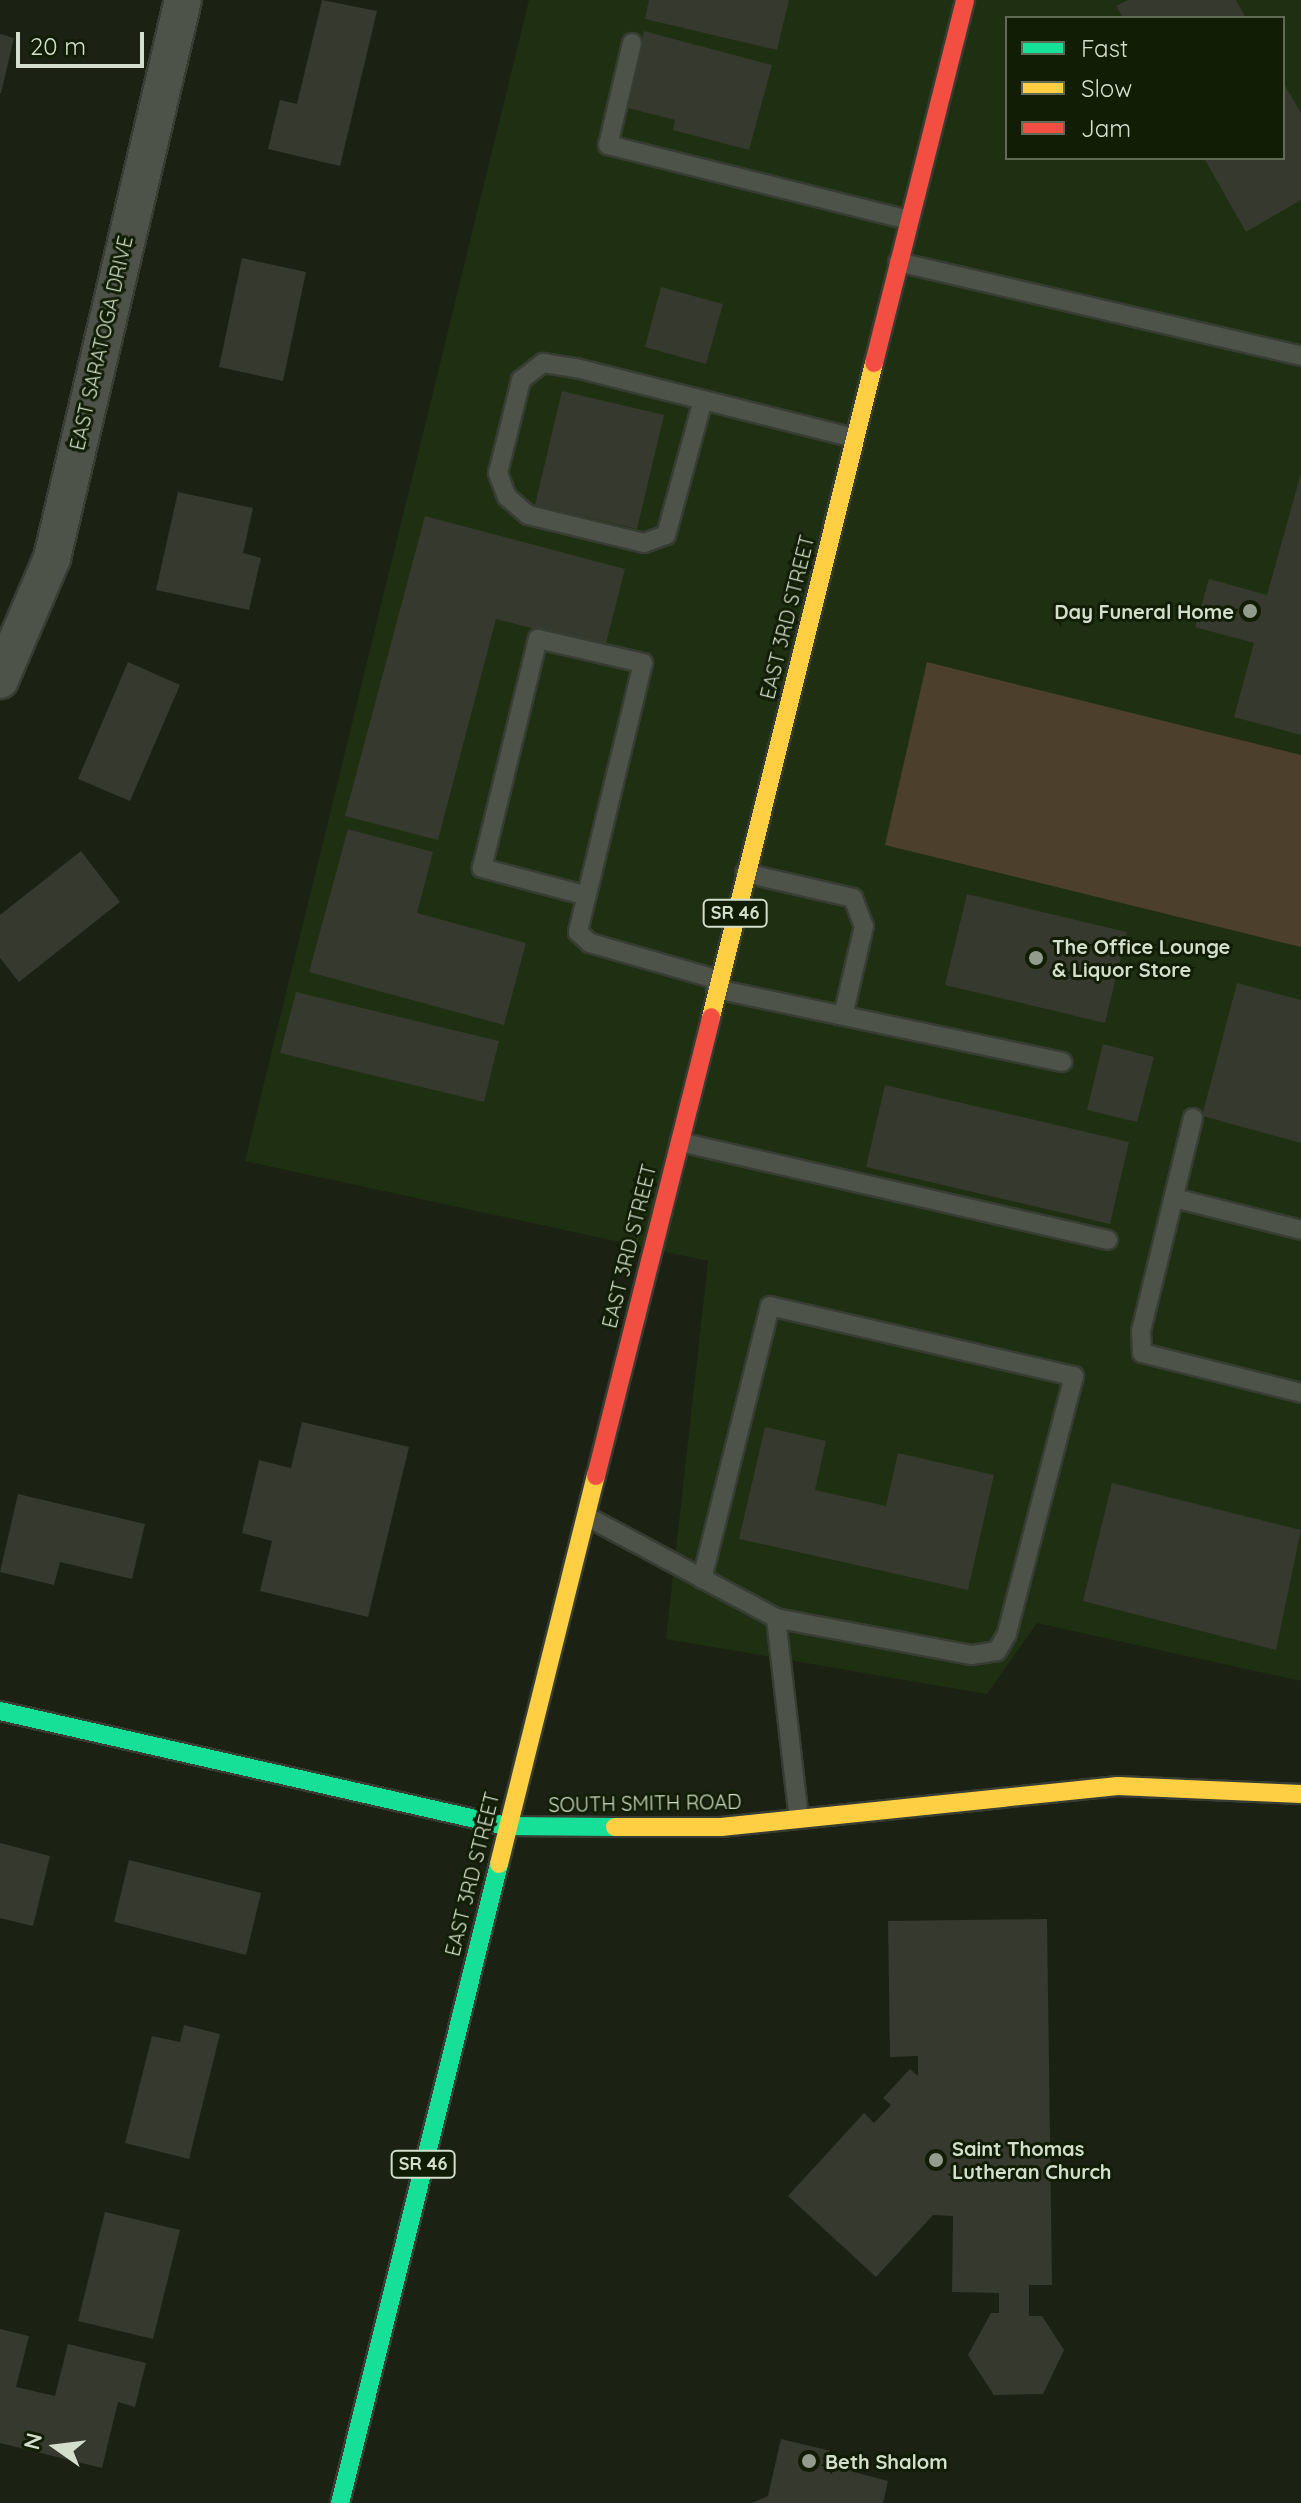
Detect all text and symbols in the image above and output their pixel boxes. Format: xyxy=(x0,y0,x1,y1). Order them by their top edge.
scale bar xyxy=(20,16,148,66)
legend xyxy=(1005,16,1285,160)
text: 20 m xyxy=(30,31,86,61)
text: Fast xyxy=(1081,33,1128,63)
text: Slow xyxy=(1081,73,1132,103)
text: Jam xyxy=(1081,113,1131,143)
street label: EAST SARATOGA DRIVE xyxy=(65,233,137,453)
street label: EAST 3RD STREET xyxy=(755,532,819,702)
place label: Day Funeral Home xyxy=(1054,599,1234,623)
marker: Day Funeral Home xyxy=(1241,602,1259,620)
road number: SR 46 xyxy=(701,899,769,927)
place label: The Office Lounge & Liquor Store xyxy=(1052,934,1230,981)
marker: The Office Lounge & Liquor Store xyxy=(1027,949,1045,967)
street label: EAST 3RD STREET xyxy=(597,1161,661,1331)
street label: EAST 3RD STREET xyxy=(440,1789,504,1959)
street label: SOUTH SMITH ROAD xyxy=(548,1789,742,1817)
place label: Saint Thomas Lutheran Church xyxy=(952,2136,1112,2183)
road number: SR 46 xyxy=(389,2150,457,2178)
marker: Saint Thomas Lutheran Church xyxy=(927,2151,945,2169)
north arrow xyxy=(16,2407,96,2487)
text: N xyxy=(17,2430,48,2452)
place label: Beth Shalom xyxy=(825,2449,948,2473)
marker: Beth Shalom xyxy=(800,2452,818,2470)

